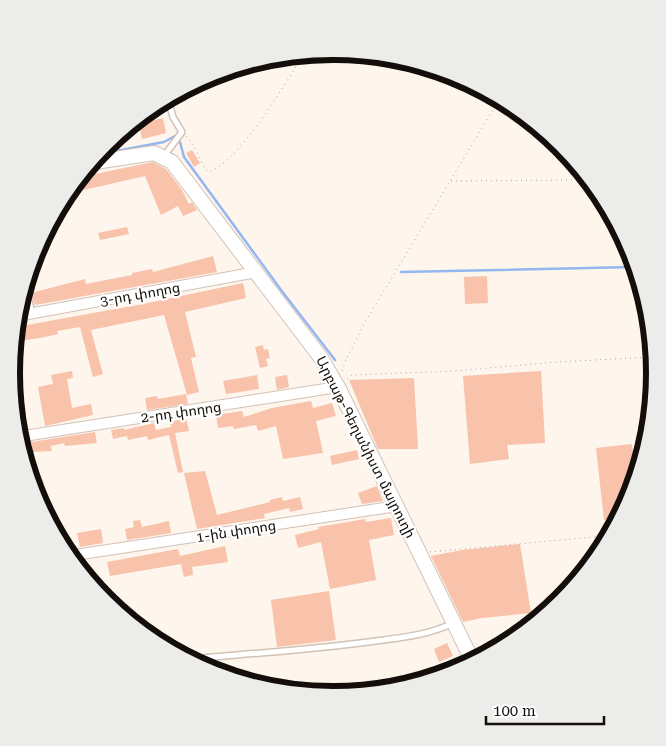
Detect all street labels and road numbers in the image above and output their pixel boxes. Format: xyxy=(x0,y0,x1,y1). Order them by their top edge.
street label: 3-րդ փողոց xyxy=(99,279,181,309)
street label: Արբաթ-Գեղանիստ մայրուղի xyxy=(313,353,419,541)
street label: 2-րդ փողոց xyxy=(140,398,222,426)
street label: 1-ին փողոց xyxy=(195,517,277,545)

